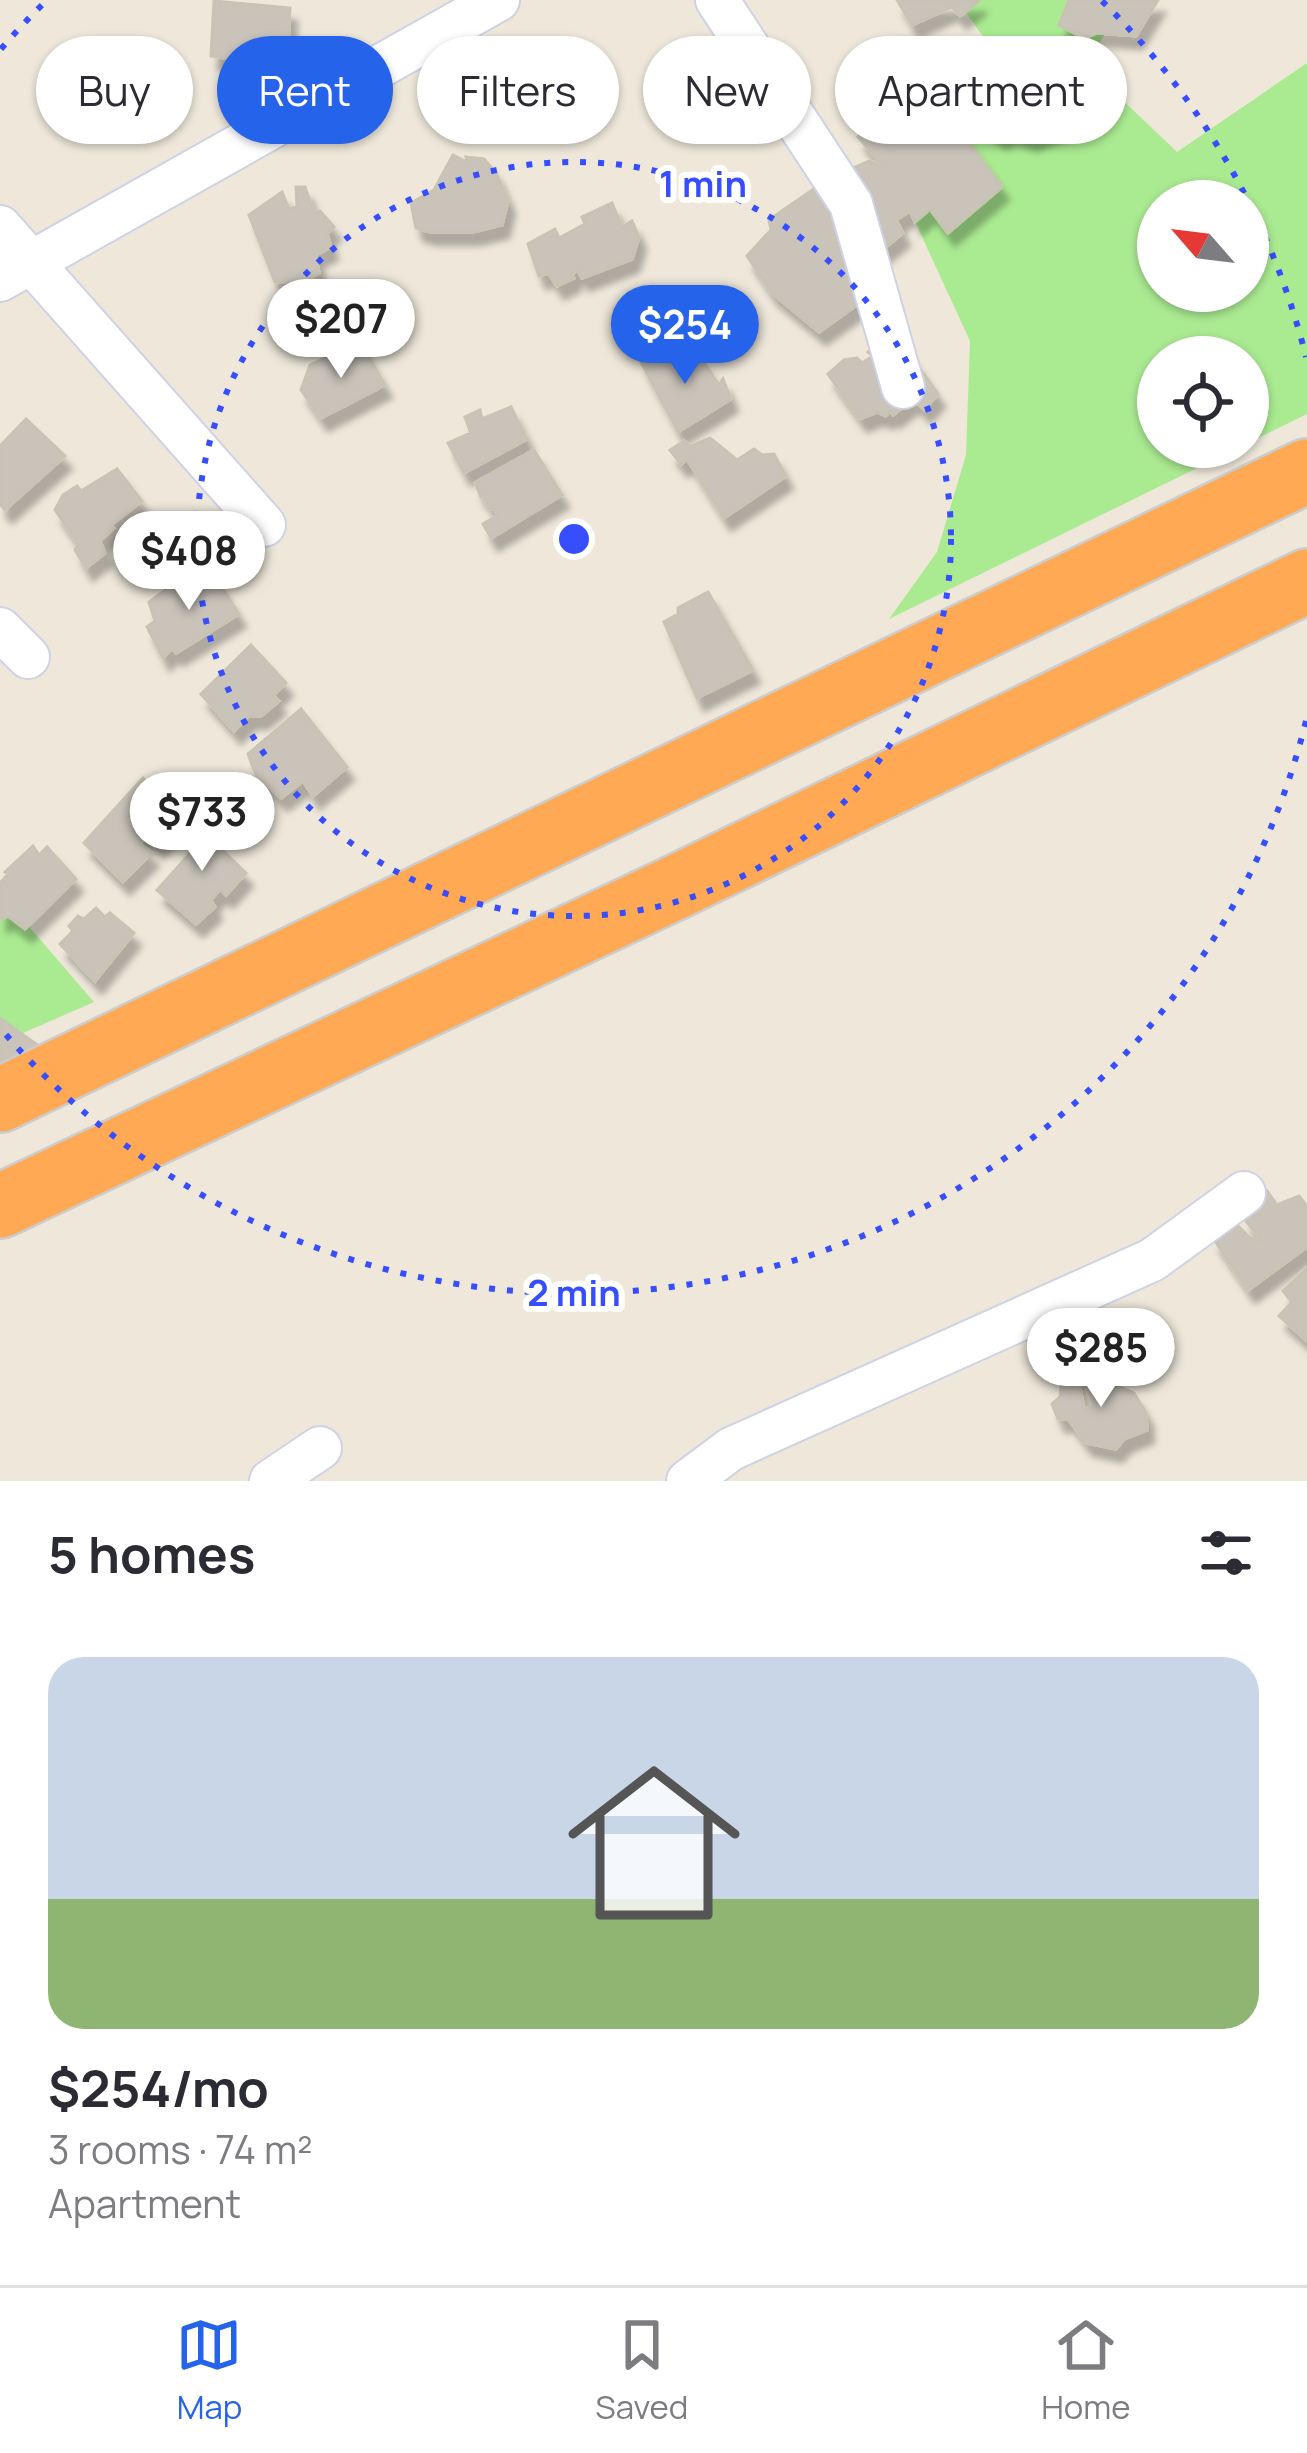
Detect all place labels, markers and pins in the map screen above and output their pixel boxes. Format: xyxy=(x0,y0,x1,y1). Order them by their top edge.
pin: $207 xyxy=(270,279,412,381)
pin: $254 xyxy=(614,285,756,387)
pin: $408 xyxy=(118,511,260,613)
centre of rings xyxy=(553,518,595,560)
pin: $733 xyxy=(131,772,273,874)
pin: $285 xyxy=(1030,1308,1172,1410)

